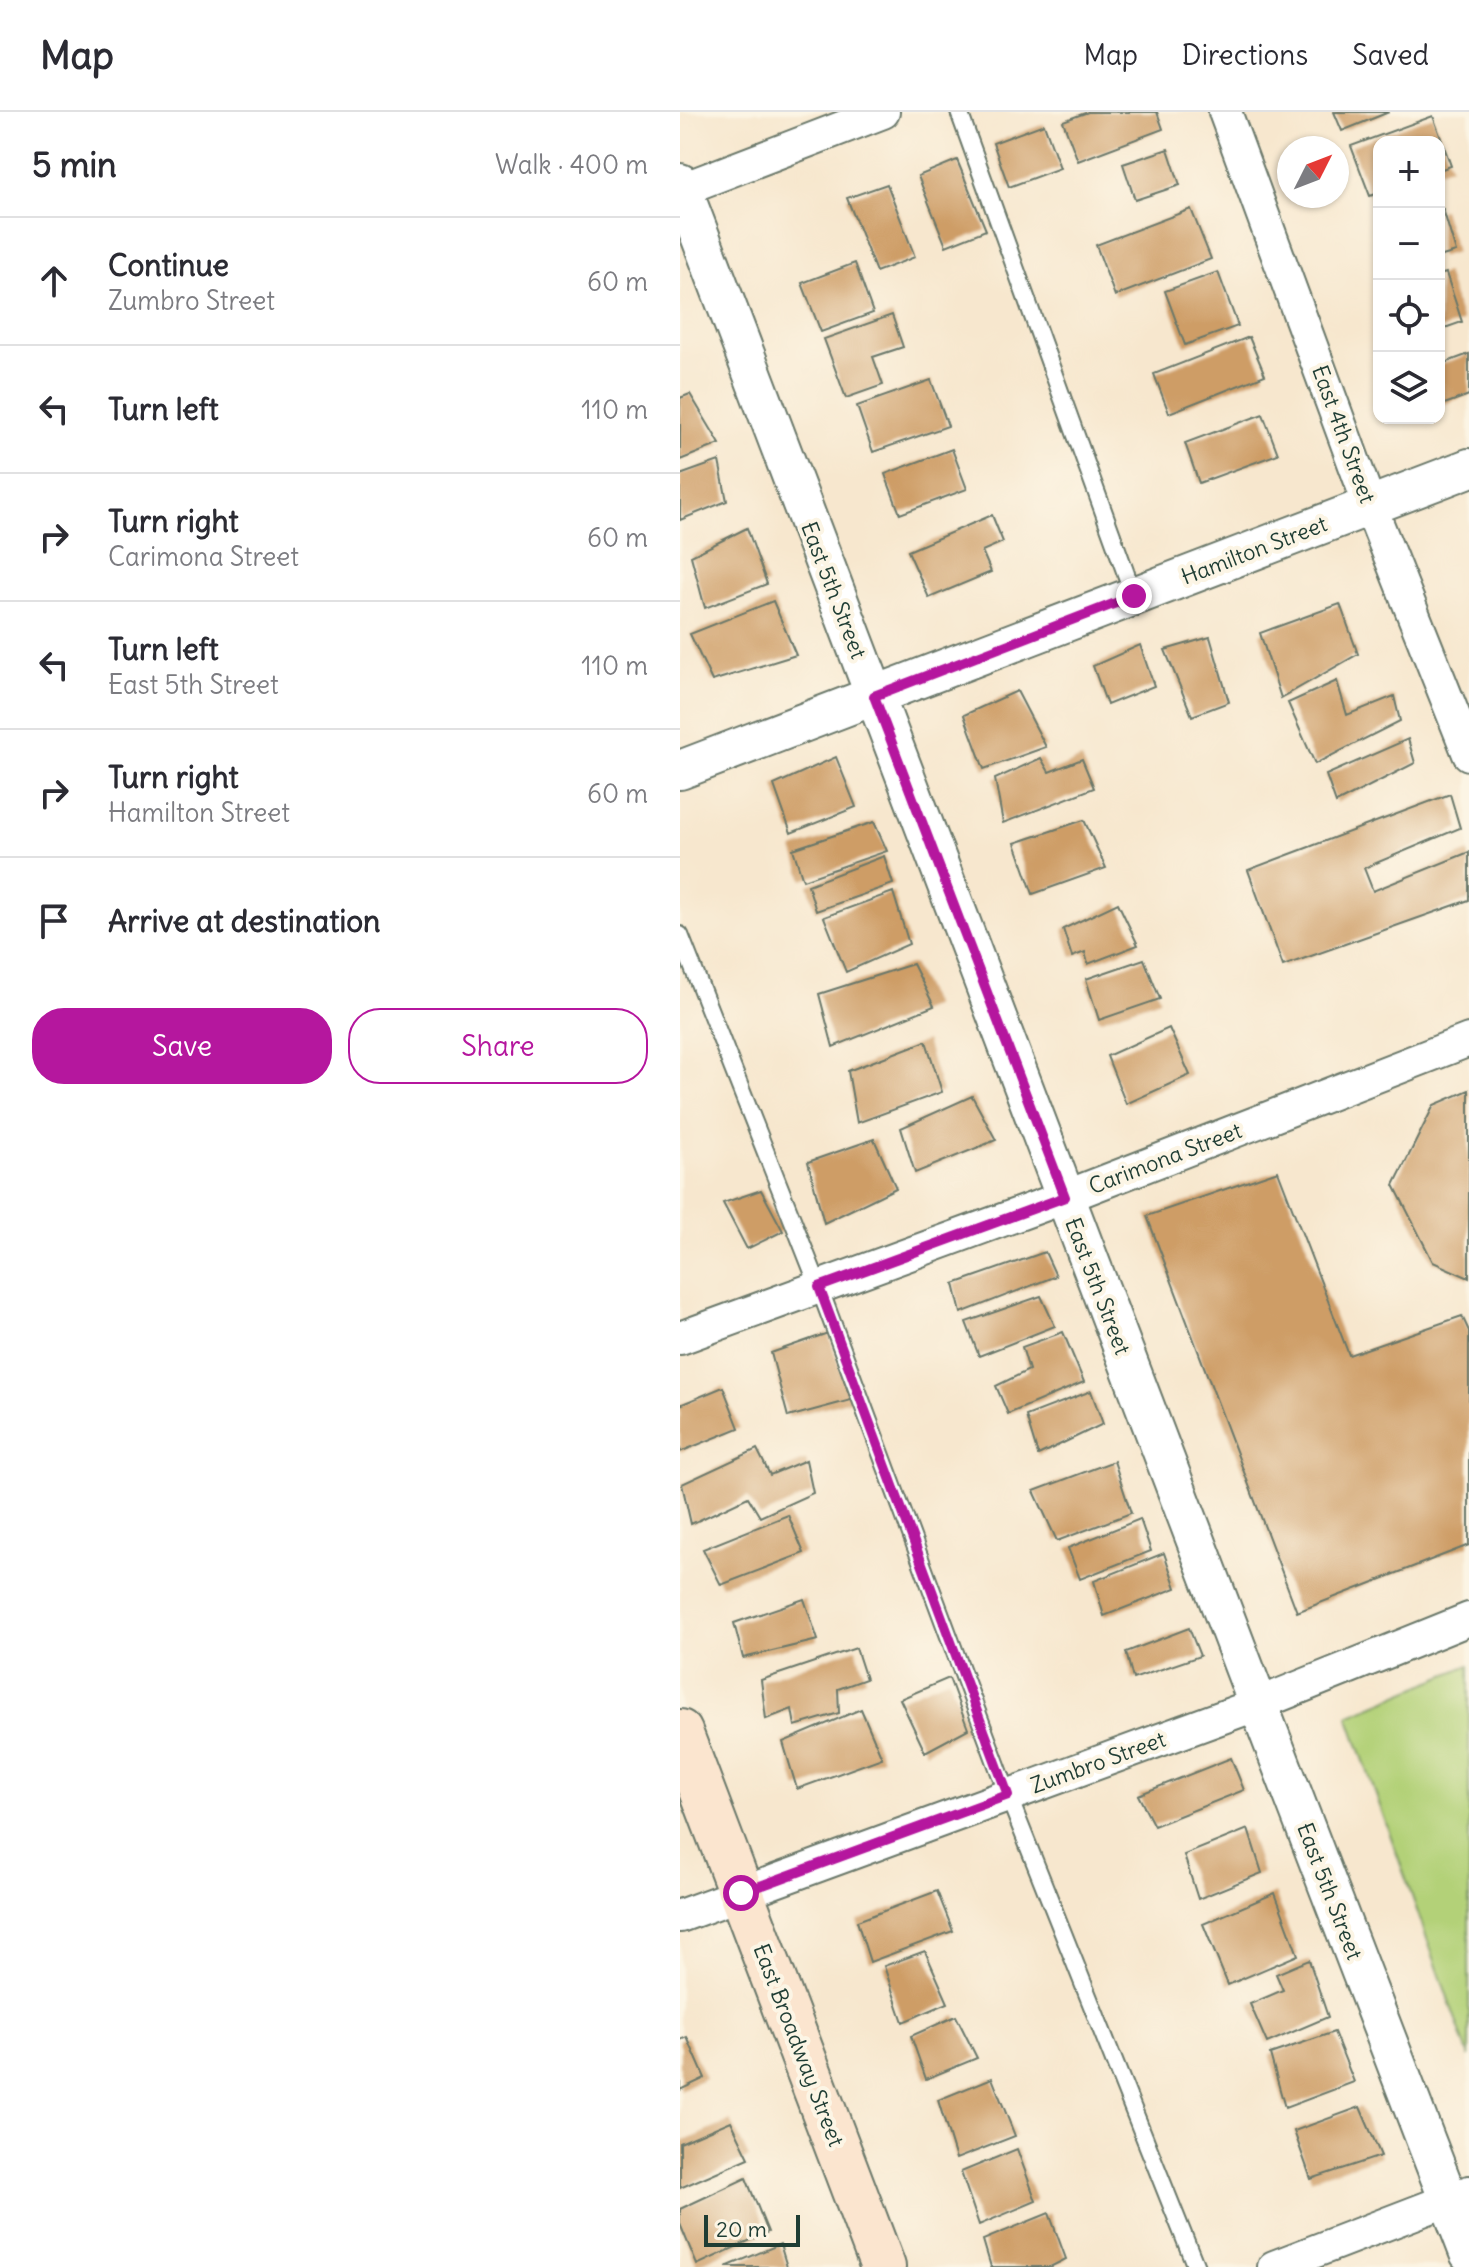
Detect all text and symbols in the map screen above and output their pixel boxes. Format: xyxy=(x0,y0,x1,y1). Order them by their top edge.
text: Map xyxy=(40,32,114,79)
text: Map xyxy=(1083,37,1138,73)
text: Directions xyxy=(1182,37,1308,73)
text: Saved xyxy=(1352,37,1429,73)
north arrow xyxy=(1277,136,1349,208)
map controls xyxy=(1373,136,1445,424)
button: + xyxy=(1373,136,1445,208)
text: 5 min xyxy=(32,143,117,186)
text: Walk · 400 m xyxy=(495,148,648,181)
button: − xyxy=(1373,208,1445,280)
text: Continue xyxy=(108,246,229,284)
icon: ahead xyxy=(32,259,76,303)
text: 60 m xyxy=(587,265,648,298)
button: locate xyxy=(1373,280,1445,352)
text: Zumbro Street xyxy=(108,284,275,317)
button: layers xyxy=(1373,352,1445,424)
street label: East 4th Street xyxy=(1306,361,1382,507)
icon: left xyxy=(32,387,76,431)
text: Turn left xyxy=(108,390,219,428)
text: 110 m xyxy=(581,393,648,426)
text: Turn right xyxy=(108,502,239,540)
street label: Hamilton Street xyxy=(1177,509,1331,591)
icon: right xyxy=(32,515,76,559)
street label: East 5th Street xyxy=(795,518,873,662)
text: 60 m xyxy=(587,521,648,554)
text: Carimona Street xyxy=(108,540,299,573)
route end xyxy=(1116,578,1152,614)
text: Turn left xyxy=(108,630,219,668)
icon: left xyxy=(32,643,76,687)
text: 110 m xyxy=(581,649,648,682)
text: East 5th Street xyxy=(108,668,279,701)
text: Turn right xyxy=(108,758,239,796)
icon: right xyxy=(32,771,76,815)
text: 60 m xyxy=(587,777,648,810)
text: Hamilton Street xyxy=(108,796,290,829)
icon: arrive xyxy=(32,899,76,943)
text: Arrive at destination xyxy=(108,902,380,940)
button: Save xyxy=(32,1008,332,1084)
button: Share xyxy=(348,1008,648,1084)
street label: Carimona Street xyxy=(1085,1116,1245,1200)
street label: East 5th Street xyxy=(1059,1214,1137,1358)
street label: Zumbro Street xyxy=(1027,1725,1169,1799)
street label: East 5th Street xyxy=(1291,1819,1369,1963)
route start xyxy=(723,1875,759,1911)
street label: East Broadway Street xyxy=(747,1940,851,2150)
scale bar xyxy=(704,2211,800,2247)
text: 20 m xyxy=(716,2215,767,2243)

